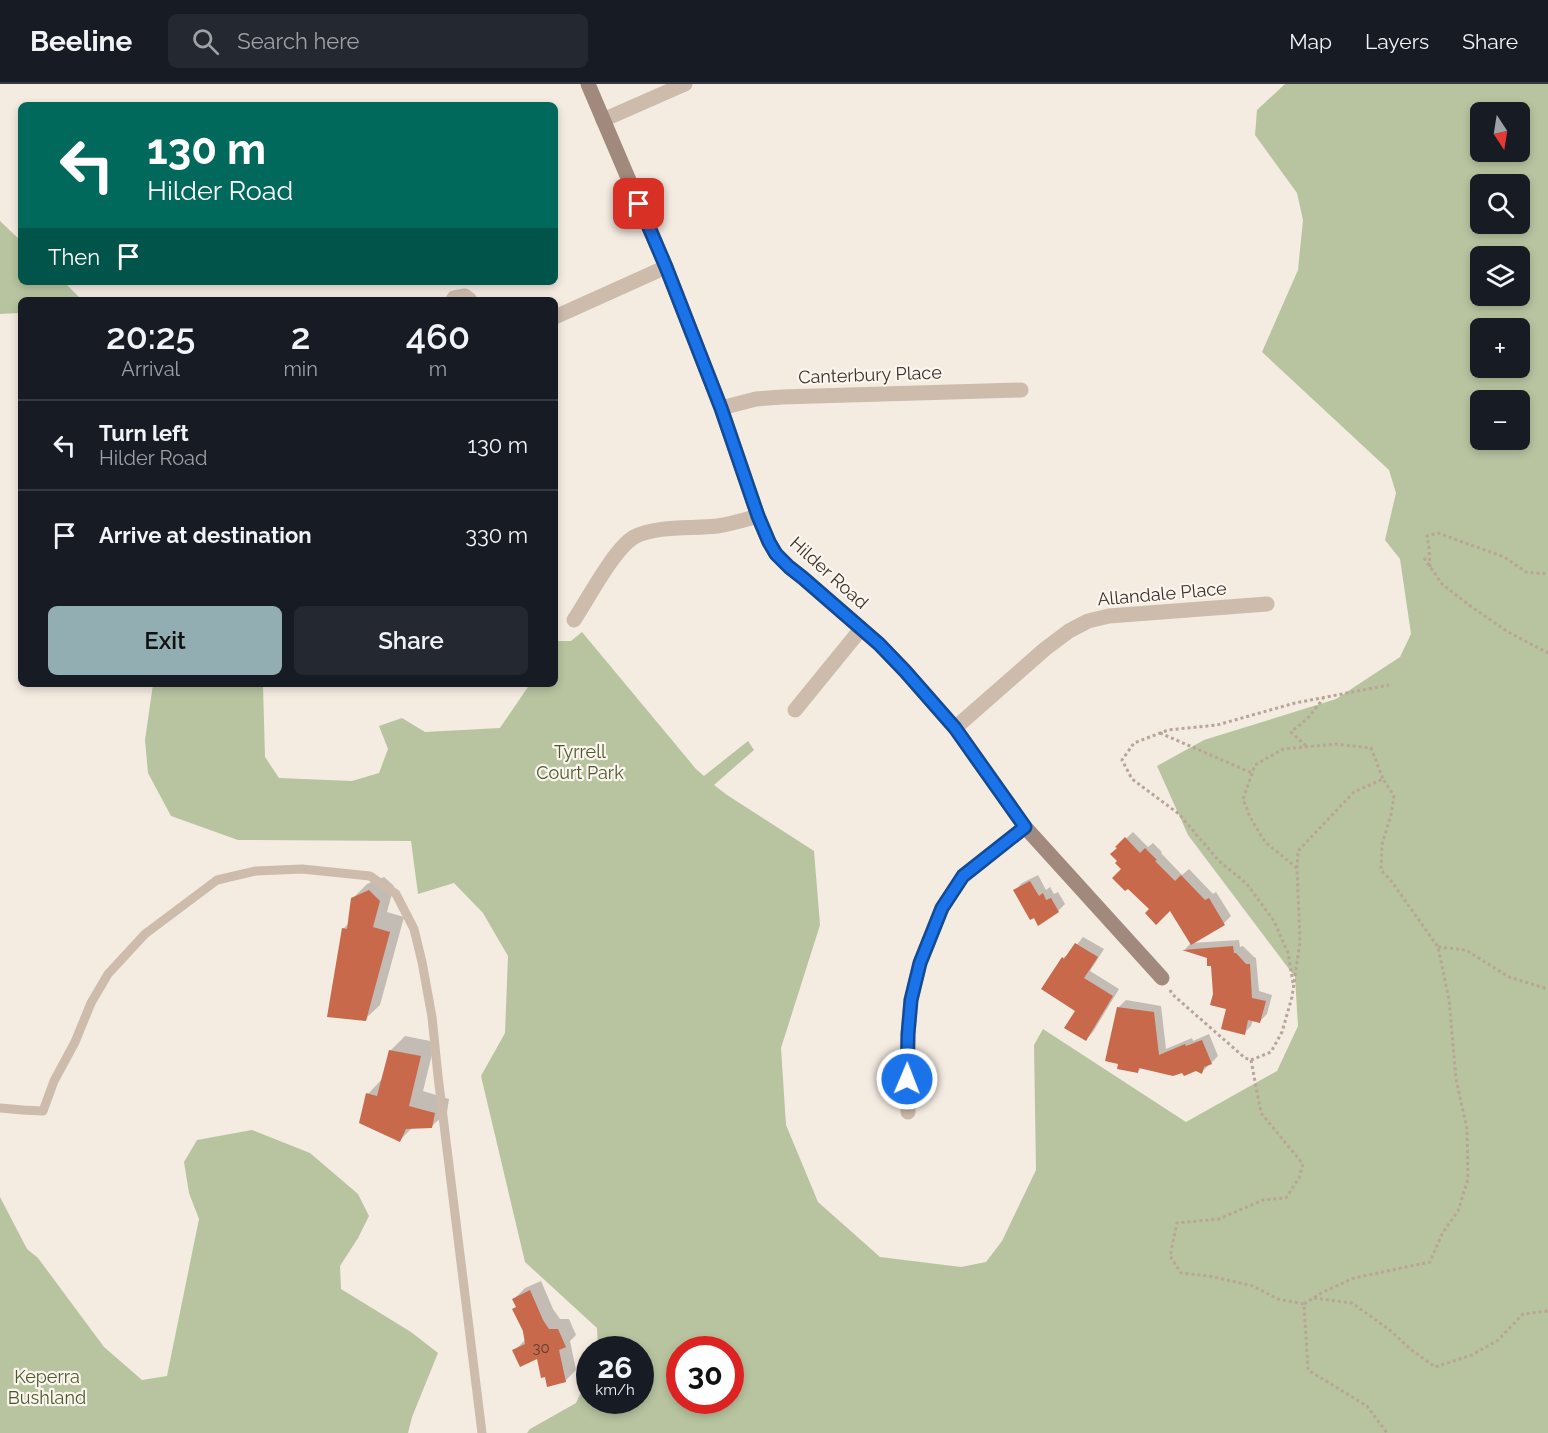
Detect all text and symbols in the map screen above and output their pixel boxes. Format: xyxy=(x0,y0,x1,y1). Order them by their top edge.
search box xyxy=(168,14,588,68)
text: Beeline xyxy=(30,25,132,58)
icon: search xyxy=(189,25,222,58)
text: Search here xyxy=(237,28,359,54)
text: Map xyxy=(1289,29,1332,54)
text: Layers xyxy=(1365,29,1429,54)
text: Share xyxy=(1462,29,1518,54)
north arrow xyxy=(1470,102,1530,162)
map controls xyxy=(1470,102,1530,450)
text: 130 m xyxy=(147,125,266,174)
icon: left xyxy=(48,126,126,204)
button: search xyxy=(1470,174,1530,234)
text: Hilder Road xyxy=(147,175,293,206)
pin xyxy=(613,178,664,229)
icon: arrive xyxy=(622,187,655,220)
icon: arrive xyxy=(112,240,145,273)
text: Then xyxy=(48,244,100,270)
button: layers xyxy=(1470,246,1530,306)
text: 20:25 xyxy=(106,315,195,357)
text: 2 xyxy=(291,315,310,357)
text: 460 xyxy=(406,315,470,357)
button: + xyxy=(1470,318,1530,378)
text: Arrival xyxy=(121,357,180,381)
text: min xyxy=(283,357,318,381)
text: m xyxy=(429,357,447,381)
street label: Canterbury Place xyxy=(798,361,943,387)
button: − xyxy=(1470,390,1530,450)
text: Turn left xyxy=(99,420,189,446)
icon: left xyxy=(48,429,81,462)
text: 130 m xyxy=(468,432,528,458)
text: Hilder Road xyxy=(99,446,207,470)
icon: arrive xyxy=(48,519,81,552)
text: Arrive at destination xyxy=(99,522,312,548)
text: 330 m xyxy=(465,522,528,548)
street label: Hilder Road xyxy=(786,532,873,613)
street label: Allandale Place xyxy=(1096,577,1228,610)
button: Exit xyxy=(48,606,282,675)
button: Share xyxy=(294,606,528,675)
park label: Tyrrell Court Park xyxy=(536,741,624,783)
position arrow xyxy=(875,1047,939,1111)
speed limit sign: 30 xyxy=(666,1336,744,1414)
house number: 30 xyxy=(532,1339,550,1357)
text: 26 xyxy=(597,1350,633,1385)
park label: Keperra Bushland xyxy=(8,1366,86,1408)
text: km/h xyxy=(595,1381,635,1399)

